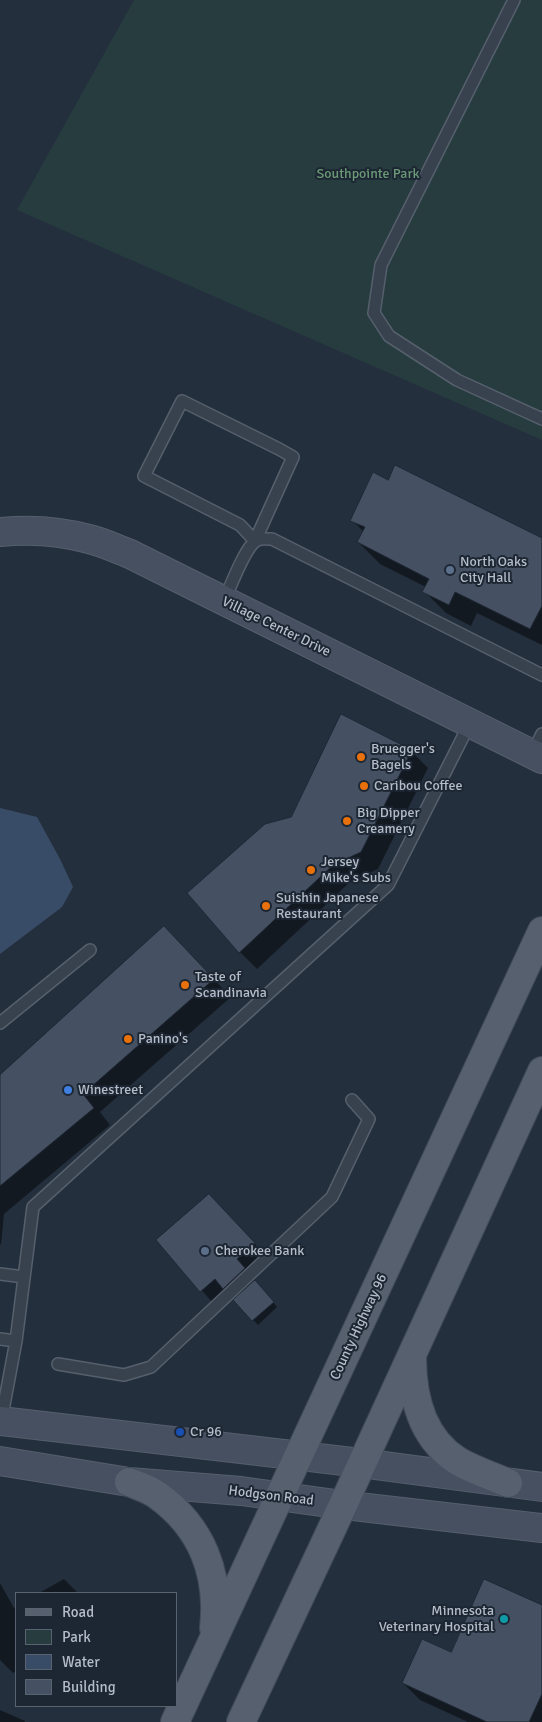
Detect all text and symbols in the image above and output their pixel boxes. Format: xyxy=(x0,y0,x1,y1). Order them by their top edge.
park label: Southpointe Park xyxy=(316,166,420,182)
place label: North Oaks City Hall xyxy=(460,554,527,586)
marker: North Oaks City Hall xyxy=(444,564,456,576)
street label: Village Center Drive xyxy=(219,593,333,661)
place label: Bruegger's Bagels xyxy=(371,741,435,774)
marker: Bruegger's Bagels xyxy=(355,751,367,763)
place label: Caribou Coffee xyxy=(374,778,462,794)
marker: Caribou Coffee xyxy=(358,780,370,792)
place label: Big Dipper Creamery xyxy=(357,805,420,838)
marker: Big Dipper Creamery xyxy=(341,815,353,827)
place label: Jersey Mike's Subs xyxy=(321,854,391,886)
marker: Jersey Mike's Subs xyxy=(305,864,317,876)
place label: Suishin Japanese Restaurant xyxy=(276,890,379,922)
marker: Suishin Japanese Restaurant xyxy=(260,900,272,912)
place label: Taste of Scandinavia xyxy=(195,969,267,1002)
marker: Taste of Scandinavia xyxy=(179,979,191,991)
place label: Panino's xyxy=(138,1031,188,1047)
marker: Panino's xyxy=(122,1033,134,1045)
place label: Winestreet xyxy=(78,1082,143,1098)
marker: Winestreet xyxy=(62,1084,74,1096)
place label: Cherokee Bank xyxy=(215,1243,304,1259)
marker: Cherokee Bank xyxy=(199,1245,211,1257)
street label: County Highway 96 xyxy=(327,1271,391,1383)
place label: Cr 96 xyxy=(190,1424,222,1440)
marker: Cr 96 xyxy=(174,1426,186,1438)
street label: Hodgson Road xyxy=(227,1482,315,1510)
legend xyxy=(15,1592,178,1707)
text: Road xyxy=(62,1603,94,1621)
place label: Minnesota Veterinary Hospital xyxy=(379,1603,494,1635)
marker: Minnesota Veterinary Hospital xyxy=(498,1613,510,1625)
text: Park xyxy=(62,1628,91,1646)
text: Water xyxy=(62,1653,100,1671)
text: Building xyxy=(62,1678,116,1696)

